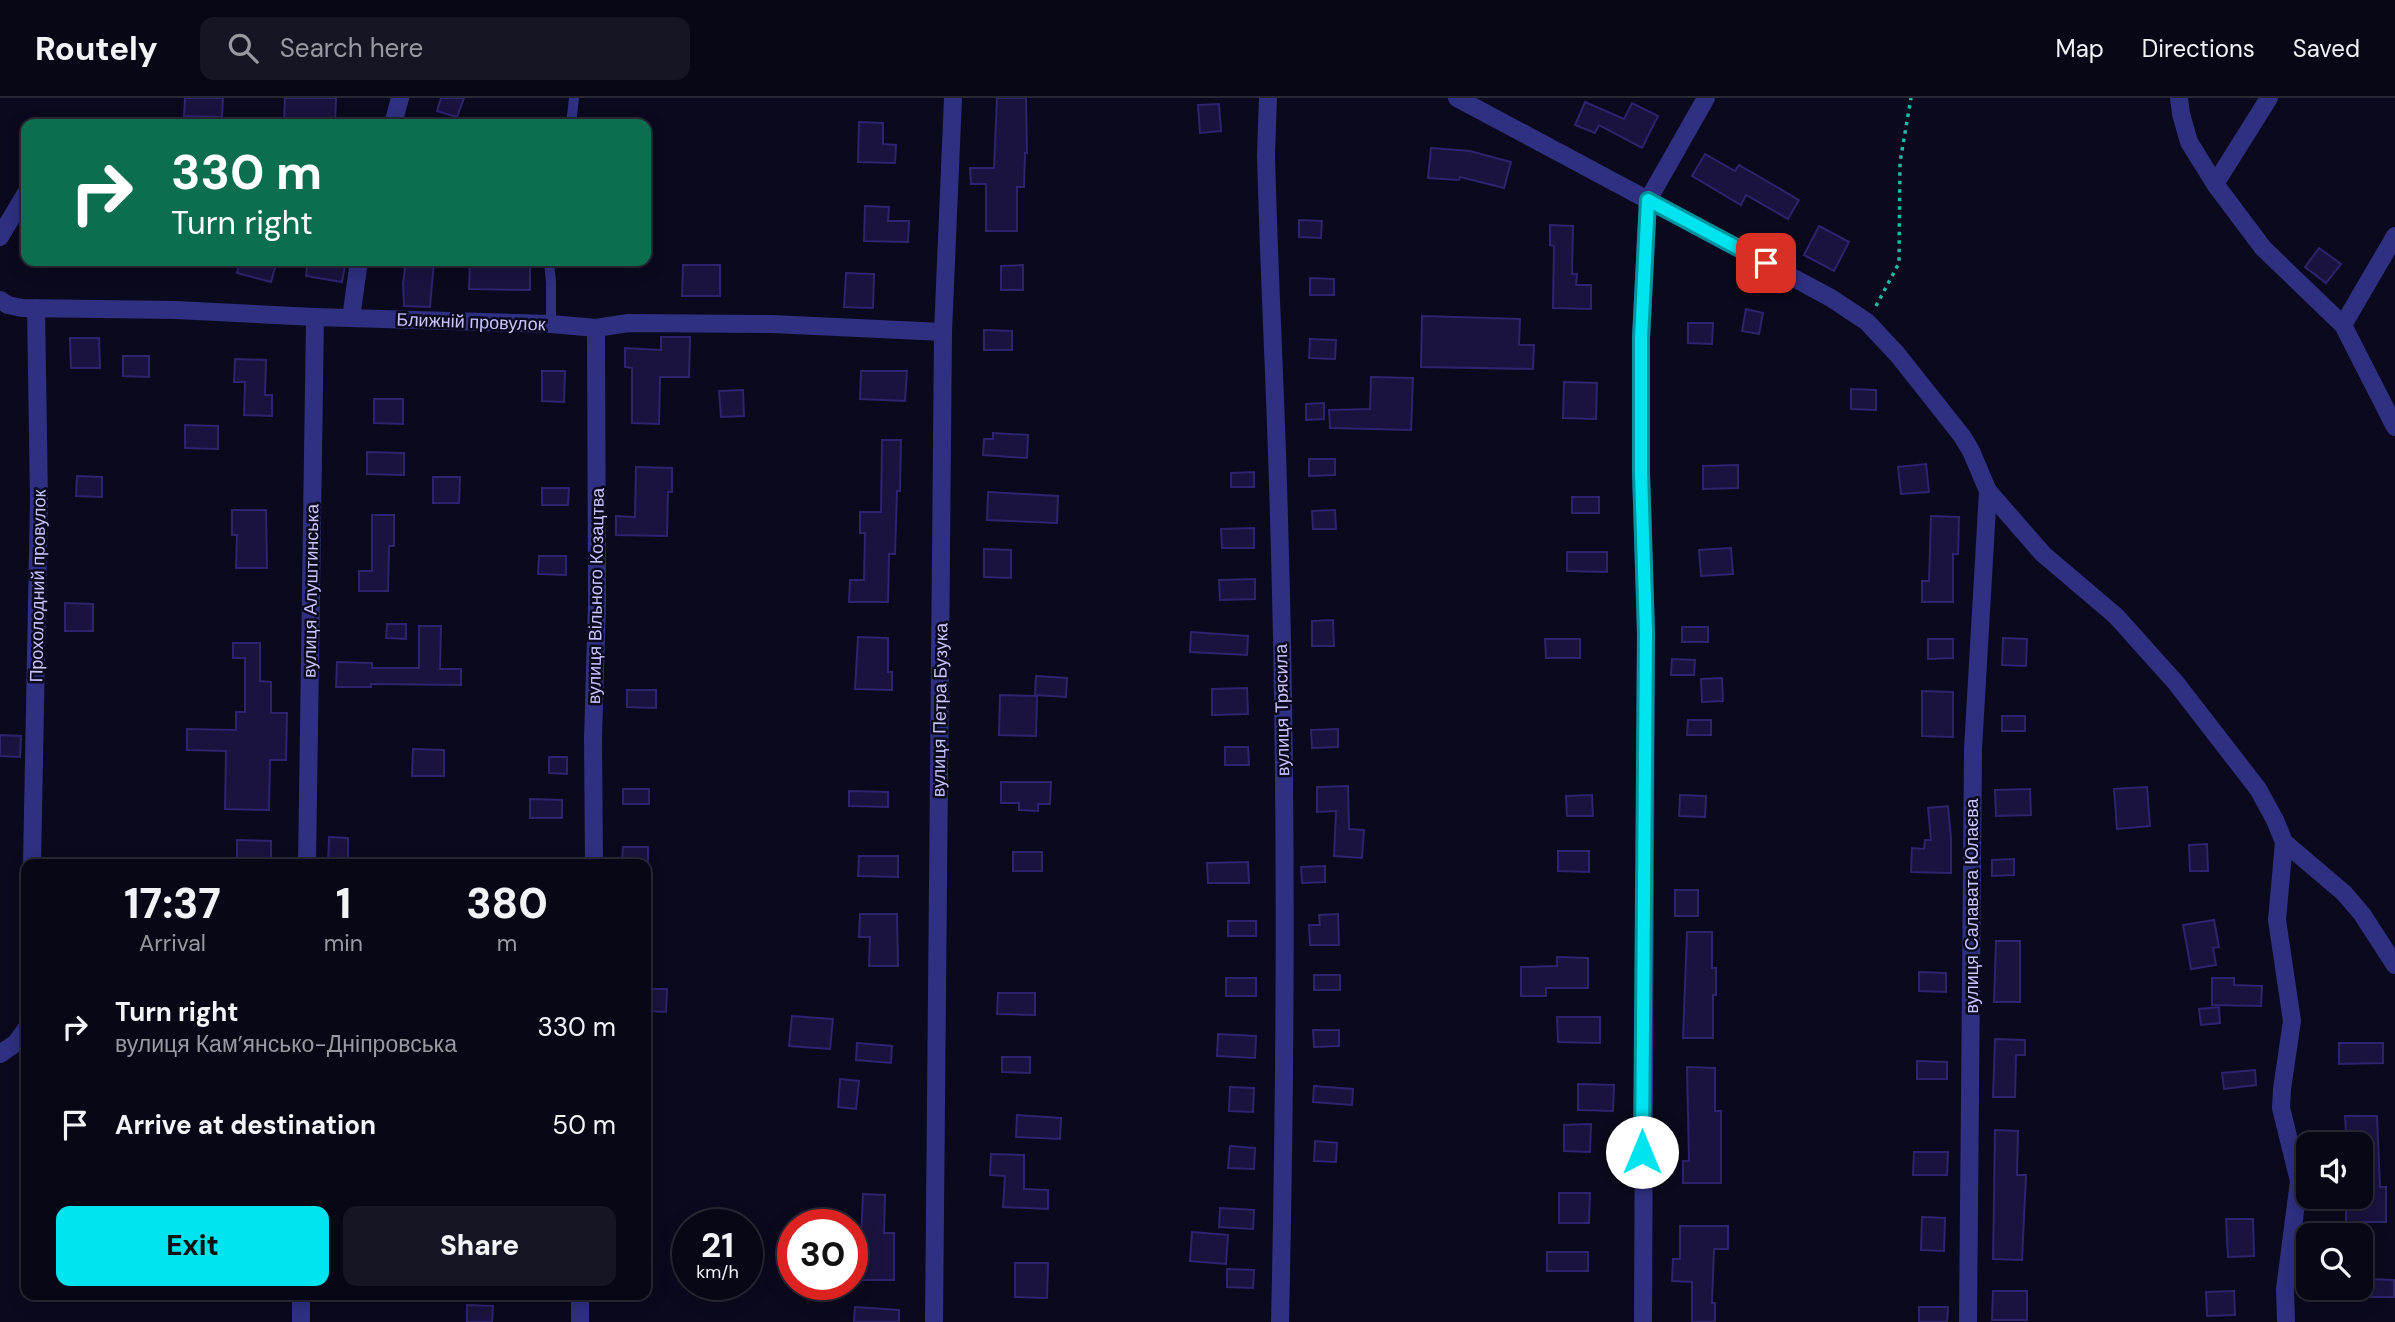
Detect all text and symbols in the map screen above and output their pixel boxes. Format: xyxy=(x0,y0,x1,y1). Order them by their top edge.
search box xyxy=(200,17,690,80)
text: Routely xyxy=(35,27,158,70)
icon: search xyxy=(224,29,262,67)
text: Search here xyxy=(280,31,423,65)
text: Map xyxy=(2056,33,2104,64)
text: Directions xyxy=(2142,33,2255,64)
text: Saved xyxy=(2293,33,2360,64)
text: 330 m xyxy=(171,140,322,204)
icon: right xyxy=(56,147,147,238)
text: Turn right xyxy=(171,202,313,244)
pin xyxy=(1736,233,1796,293)
icon: arrive xyxy=(1747,244,1785,282)
street label: Ближній провулок xyxy=(396,307,546,337)
street label: вулиця Вільного Козацтва xyxy=(582,487,610,704)
street label: Прохолодний провулок xyxy=(24,489,52,683)
street label: вулиця Алуштинська xyxy=(297,503,325,678)
street label: вулиця Петра Бузука xyxy=(926,622,954,797)
street label: вулиця Трясила xyxy=(1269,643,1295,776)
street label: вулиця Салавата Юлаєва xyxy=(1960,797,1984,1014)
text: 17:37 xyxy=(124,876,221,931)
text: 1 xyxy=(336,876,351,931)
text: 380 xyxy=(466,876,548,931)
text: Arrival xyxy=(139,928,206,958)
text: min xyxy=(324,928,363,958)
text: m xyxy=(497,928,517,958)
text: Turn right xyxy=(115,995,239,1029)
icon: right xyxy=(56,1008,94,1046)
text: 330 m xyxy=(537,1010,616,1044)
text: вулиця Кам’янсько-Дніпровська xyxy=(115,1029,457,1059)
icon: arrive xyxy=(56,1106,94,1144)
text: Arrive at destination xyxy=(115,1108,376,1142)
text: 50 m xyxy=(552,1108,616,1142)
position arrow xyxy=(1605,1115,1679,1189)
map controls xyxy=(2296,1132,2373,1300)
button: sound xyxy=(2296,1132,2373,1209)
button: Exit xyxy=(56,1206,329,1286)
button: Share xyxy=(343,1206,616,1286)
speed limit sign: 30 xyxy=(777,1209,868,1300)
text: 21 xyxy=(701,1222,734,1268)
button: search xyxy=(2296,1223,2373,1300)
text: km/h xyxy=(696,1260,739,1284)

